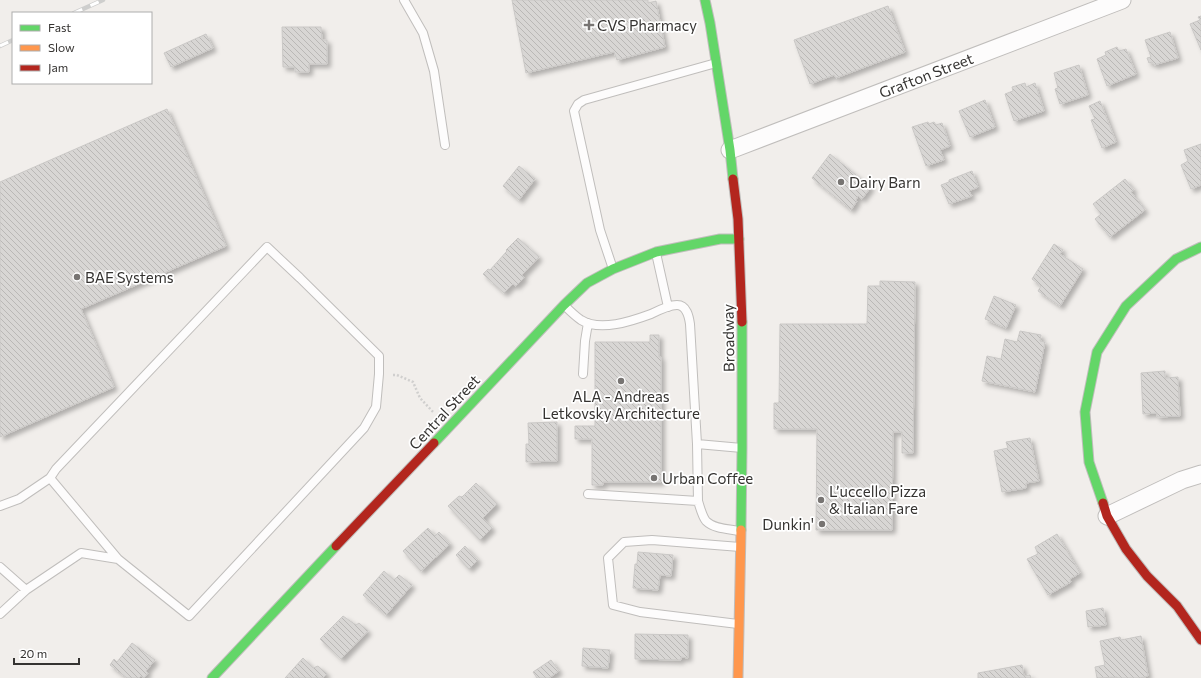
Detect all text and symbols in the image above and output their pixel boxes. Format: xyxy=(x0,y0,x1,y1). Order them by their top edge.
legend xyxy=(12,12,152,84)
place label: CVS Pharmacy xyxy=(597,16,697,34)
text: Fast xyxy=(48,20,71,34)
marker: CVS Pharmacy xyxy=(584,20,594,30)
text: Slow xyxy=(48,40,75,54)
street label: Grafton Street xyxy=(876,49,976,101)
text: Jam xyxy=(48,60,68,75)
place label: Dairy Barn xyxy=(849,173,921,191)
marker: Dairy Barn xyxy=(836,177,846,187)
place label: BAE Systems xyxy=(85,268,174,286)
marker: BAE Systems xyxy=(72,272,82,282)
street label: Broadway xyxy=(718,304,738,372)
street label: Central Street xyxy=(405,371,483,453)
marker: ALA - Andreas Letkovsky Architecture xyxy=(616,376,626,386)
place label: ALA - Andreas Letkovsky Architecture xyxy=(542,387,700,422)
place label: Urban Coffee xyxy=(662,469,753,487)
marker: Urban Coffee xyxy=(649,473,659,483)
place label: L’uccello Pizza & Italian Fare xyxy=(829,482,926,517)
marker: L’uccello Pizza & Italian Fare xyxy=(816,495,826,505)
place label: Dunkin' xyxy=(762,515,814,533)
marker: Dunkin' xyxy=(817,519,827,529)
scale bar xyxy=(14,640,79,666)
text: 20 m xyxy=(20,646,47,660)

